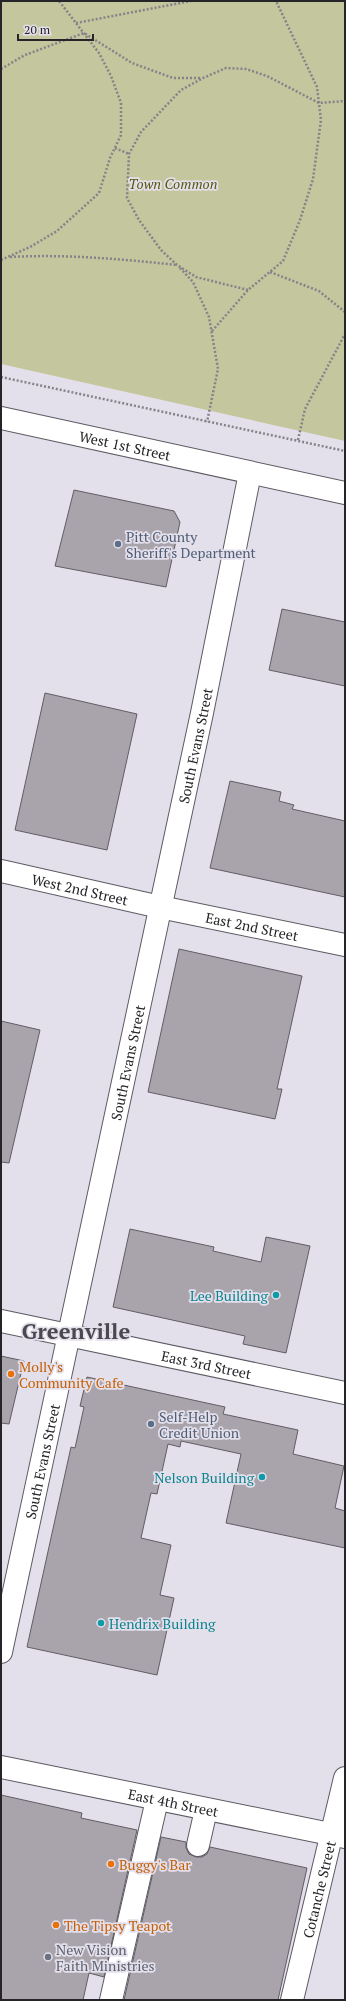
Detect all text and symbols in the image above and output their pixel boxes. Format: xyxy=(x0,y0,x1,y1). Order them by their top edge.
scale bar xyxy=(18,16,93,42)
text: 20 m xyxy=(24,22,51,37)
park label: Town Common xyxy=(129,174,217,193)
street label: West 1st Street xyxy=(77,426,174,464)
place label: Pitt County Sheriff's Department xyxy=(126,527,257,562)
marker: Pitt County Sheriff's Department xyxy=(113,539,123,549)
street label: South Evans Street xyxy=(173,685,216,805)
street label: West 2nd Street xyxy=(30,869,131,909)
street label: East 2nd Street xyxy=(204,907,301,945)
street label: South Evans Street xyxy=(106,1002,149,1122)
place label: Lee Building xyxy=(190,1286,269,1305)
marker: Lee Building xyxy=(271,1290,281,1300)
district label: Greenville xyxy=(22,1316,130,1345)
street label: East 3rd Street xyxy=(160,1345,254,1383)
place label: Molly's Community Cafe xyxy=(19,1357,123,1392)
marker: Molly's Community Cafe xyxy=(6,1369,16,1379)
street label: South Evans Street xyxy=(20,1401,64,1521)
place label: Self-Help Credit Union xyxy=(159,1407,240,1442)
marker: Self-Help Credit Union xyxy=(146,1419,156,1429)
place label: Nelson Building xyxy=(154,1468,255,1487)
marker: Nelson Building xyxy=(257,1472,267,1482)
place label: Hendrix Building xyxy=(109,1614,216,1633)
marker: Hendrix Building xyxy=(96,1618,106,1628)
street label: East 4th Street xyxy=(127,1784,221,1821)
street label: Cotanche Street xyxy=(298,1838,339,1940)
place label: Buggy's Bar xyxy=(119,1855,191,1874)
marker: Buggy's Bar xyxy=(106,1859,116,1869)
place label: The Tipsy Teapot xyxy=(64,1916,172,1935)
marker: The Tipsy Teapot xyxy=(51,1920,61,1930)
place label: New Vision Faith Ministries xyxy=(56,1940,155,1975)
marker: New Vision Faith Ministries xyxy=(43,1952,53,1962)

